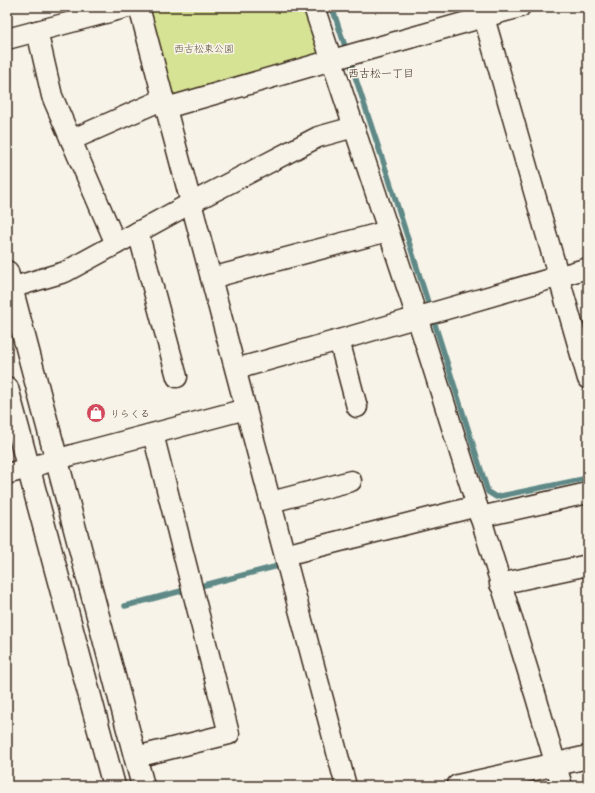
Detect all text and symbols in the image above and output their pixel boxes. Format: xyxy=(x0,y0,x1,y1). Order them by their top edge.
park label: 西古松東公園 xyxy=(174,42,234,55)
district label: 西古松一丁目 xyxy=(348,66,414,81)
shop icon: りらくる xyxy=(85,402,107,424)
place label: りらくる xyxy=(110,407,150,420)

